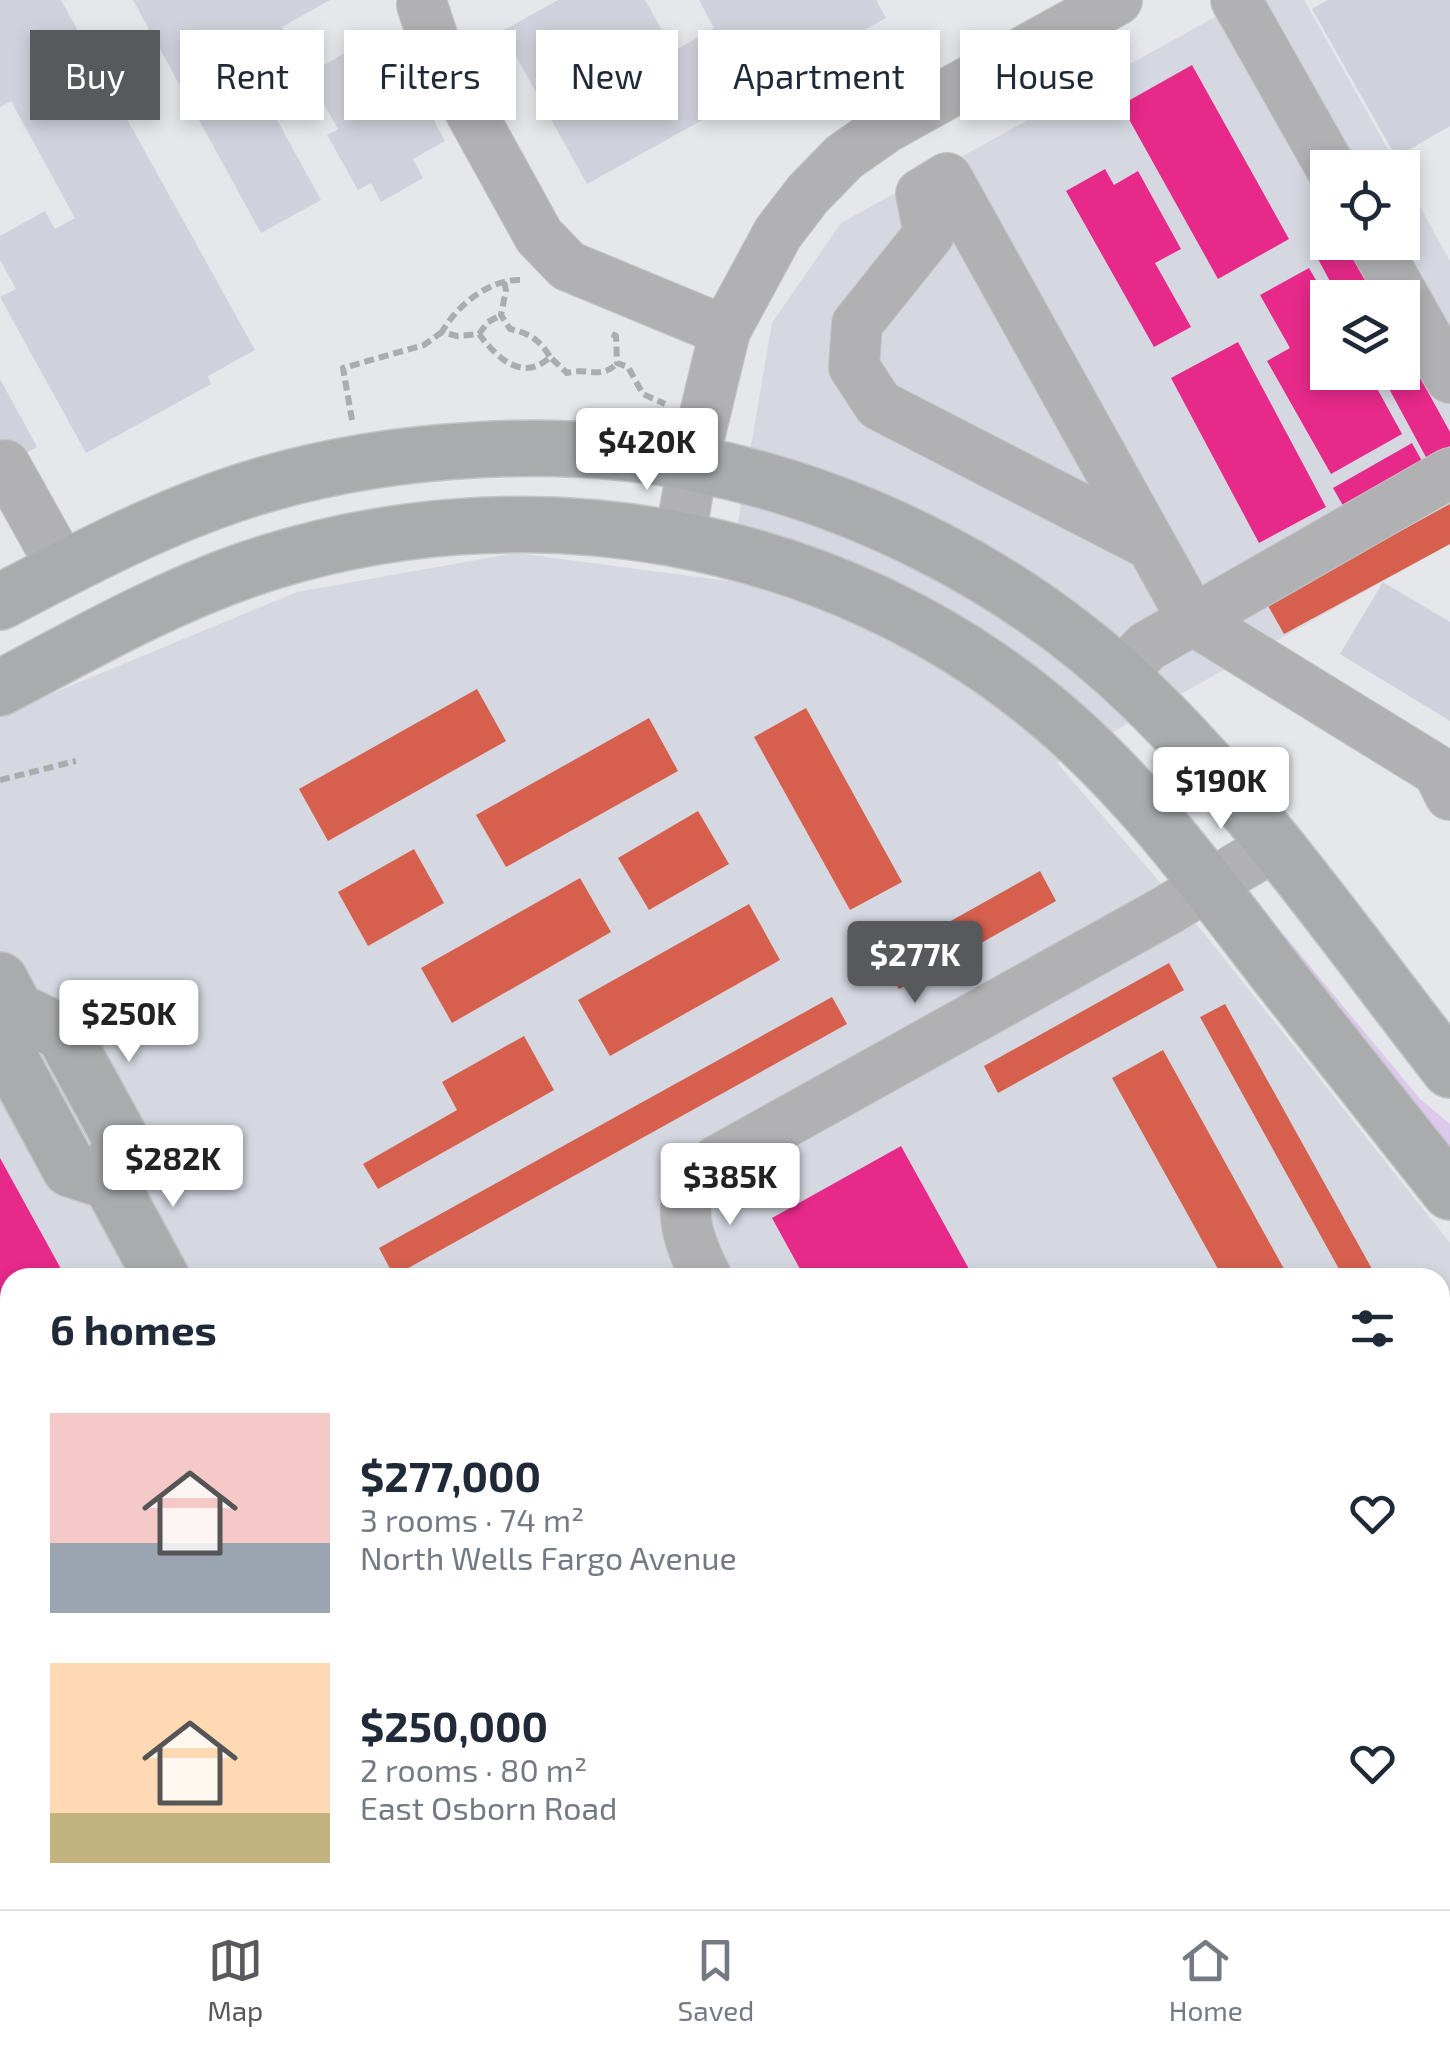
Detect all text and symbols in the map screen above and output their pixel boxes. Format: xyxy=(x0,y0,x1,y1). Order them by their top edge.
chip: Buy xyxy=(30,30,160,120)
chip: Rent xyxy=(180,30,324,120)
chip: Filters xyxy=(344,30,516,120)
chip: New xyxy=(536,30,678,120)
chip: Apartment xyxy=(698,30,940,120)
chip: House xyxy=(960,30,1130,120)
map controls xyxy=(1310,150,1420,390)
button: locate xyxy=(1310,150,1420,260)
button: layers xyxy=(1310,280,1420,390)
pin: $420K xyxy=(577,408,717,493)
text: $420K xyxy=(598,421,696,459)
pin: $190K xyxy=(1151,747,1291,832)
text: $190K xyxy=(1175,760,1267,798)
pin: $277K xyxy=(845,921,985,1006)
text: $277K xyxy=(869,934,961,972)
pin: $250K xyxy=(59,980,199,1065)
text: $250K xyxy=(81,993,177,1031)
pin: $282K xyxy=(103,1125,243,1210)
text: $282K xyxy=(125,1138,221,1176)
pin: $385K xyxy=(660,1143,800,1228)
text: $385K xyxy=(683,1156,777,1194)
icon: filters xyxy=(1345,1301,1400,1356)
text: 6 homes xyxy=(50,1303,217,1353)
text: $277,000 xyxy=(360,1450,541,1500)
icon: home xyxy=(130,1453,250,1573)
icon: heart xyxy=(1345,1486,1400,1541)
text: 3 rooms · 74 m² xyxy=(360,1500,584,1538)
text: North Wells Fargo Avenue xyxy=(360,1538,737,1576)
text: $250,000 xyxy=(360,1700,548,1750)
icon: home xyxy=(130,1703,250,1823)
icon: heart xyxy=(1345,1736,1400,1791)
text: 2 rooms · 80 m² xyxy=(360,1750,587,1788)
text: East Osborn Road xyxy=(360,1788,617,1826)
tab: Map xyxy=(207,1933,263,2027)
tab: Saved xyxy=(678,1933,754,2027)
tab: Home xyxy=(1169,1933,1243,2027)

